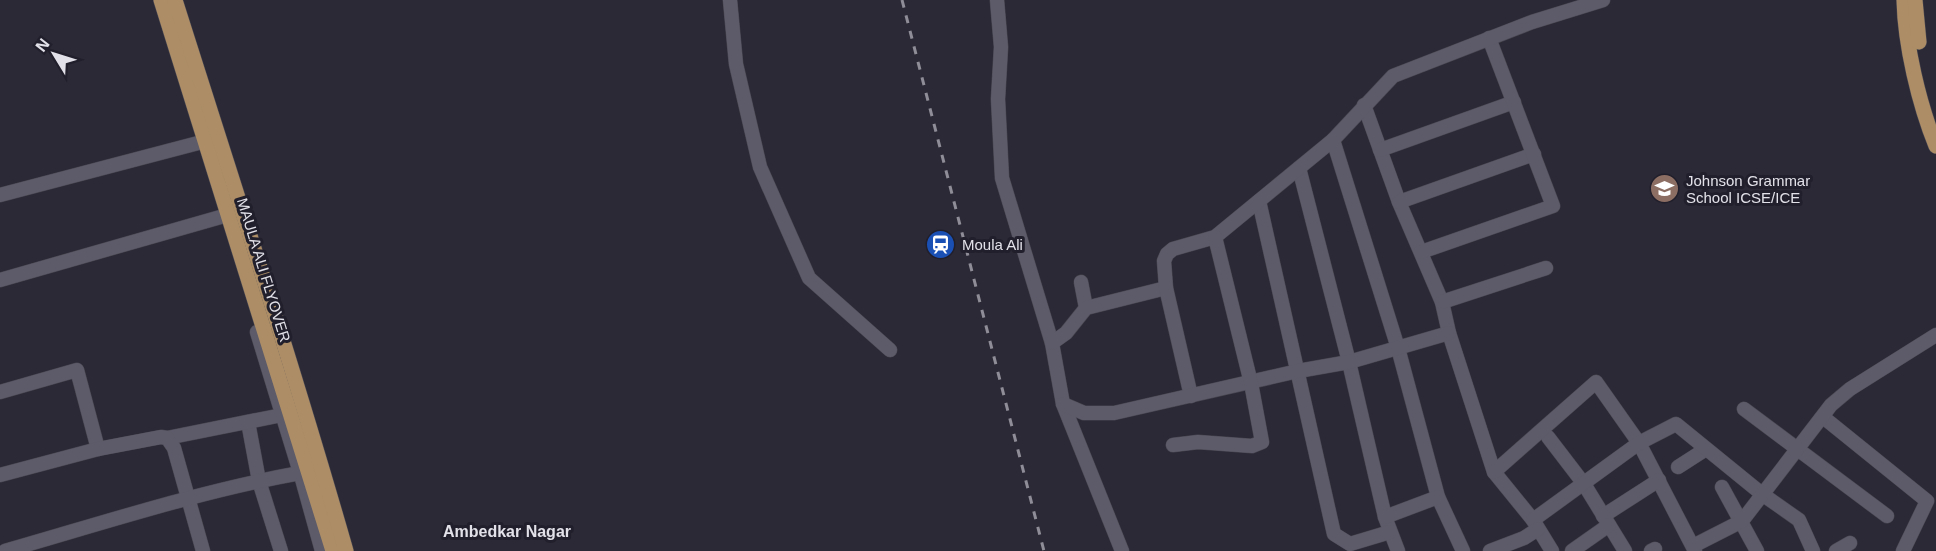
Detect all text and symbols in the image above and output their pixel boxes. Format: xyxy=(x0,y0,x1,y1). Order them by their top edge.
north arrow xyxy=(24,24,84,84)
text: N xyxy=(32,35,53,55)
place label: Johnson Grammar School ICSE/ICE xyxy=(1686,172,1810,206)
school or university icon: Johnson Grammar School ICSE/ICE xyxy=(1649,173,1681,205)
street label: MAULA ALI FLYOVER xyxy=(234,196,294,344)
station icon: Moula Ali xyxy=(925,228,957,260)
place label: Moula Ali xyxy=(962,236,1023,253)
district label: Ambedkar Nagar xyxy=(443,523,571,540)

